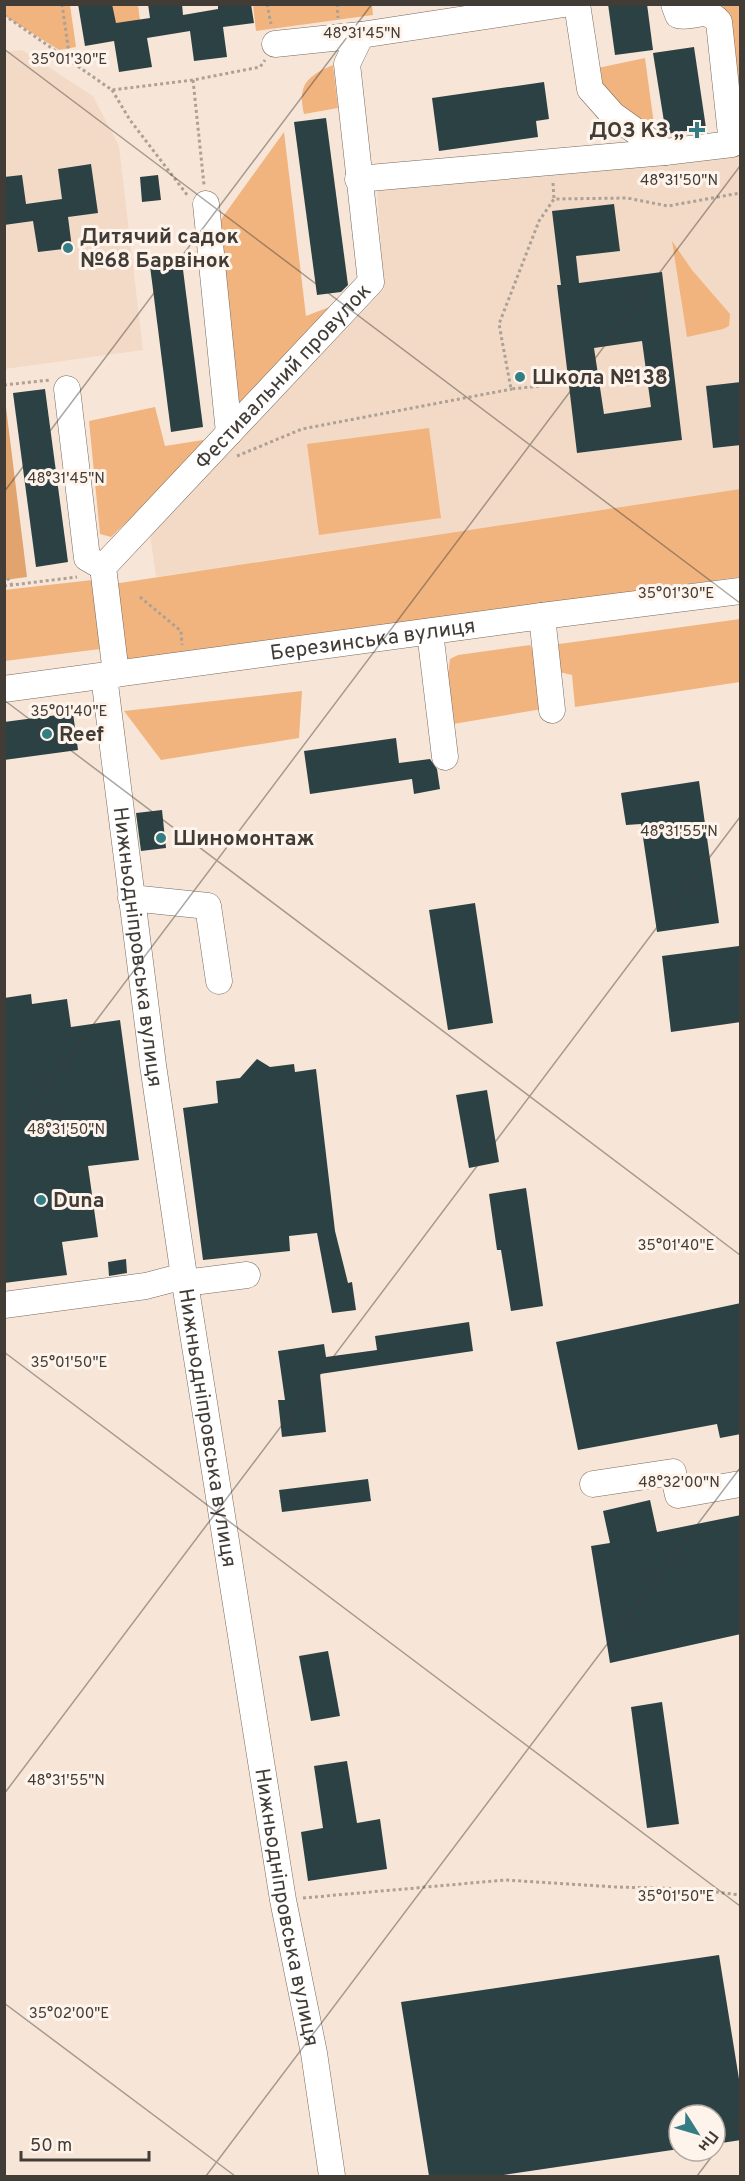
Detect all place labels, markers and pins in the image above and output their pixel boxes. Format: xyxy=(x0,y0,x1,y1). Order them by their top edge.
place label: ДОЗ КЗ ,, xyxy=(589,118,684,145)
marker: ДОЗ КЗ ,, xyxy=(688,121,706,139)
place label: Дитячий садок №68 Барвінок xyxy=(80,224,239,275)
marker: Дитячий садок №68 Барвінок xyxy=(61,241,75,255)
place label: Школа №138 xyxy=(532,365,668,392)
marker: Школа №138 xyxy=(513,370,527,384)
place label: Reef xyxy=(59,722,104,749)
marker: Reef xyxy=(40,727,54,741)
place label: Шиномонтаж xyxy=(173,826,314,853)
marker: Шиномонтаж xyxy=(154,831,168,845)
place label: Duna xyxy=(53,1188,105,1215)
marker: Duna xyxy=(34,1193,48,1207)

